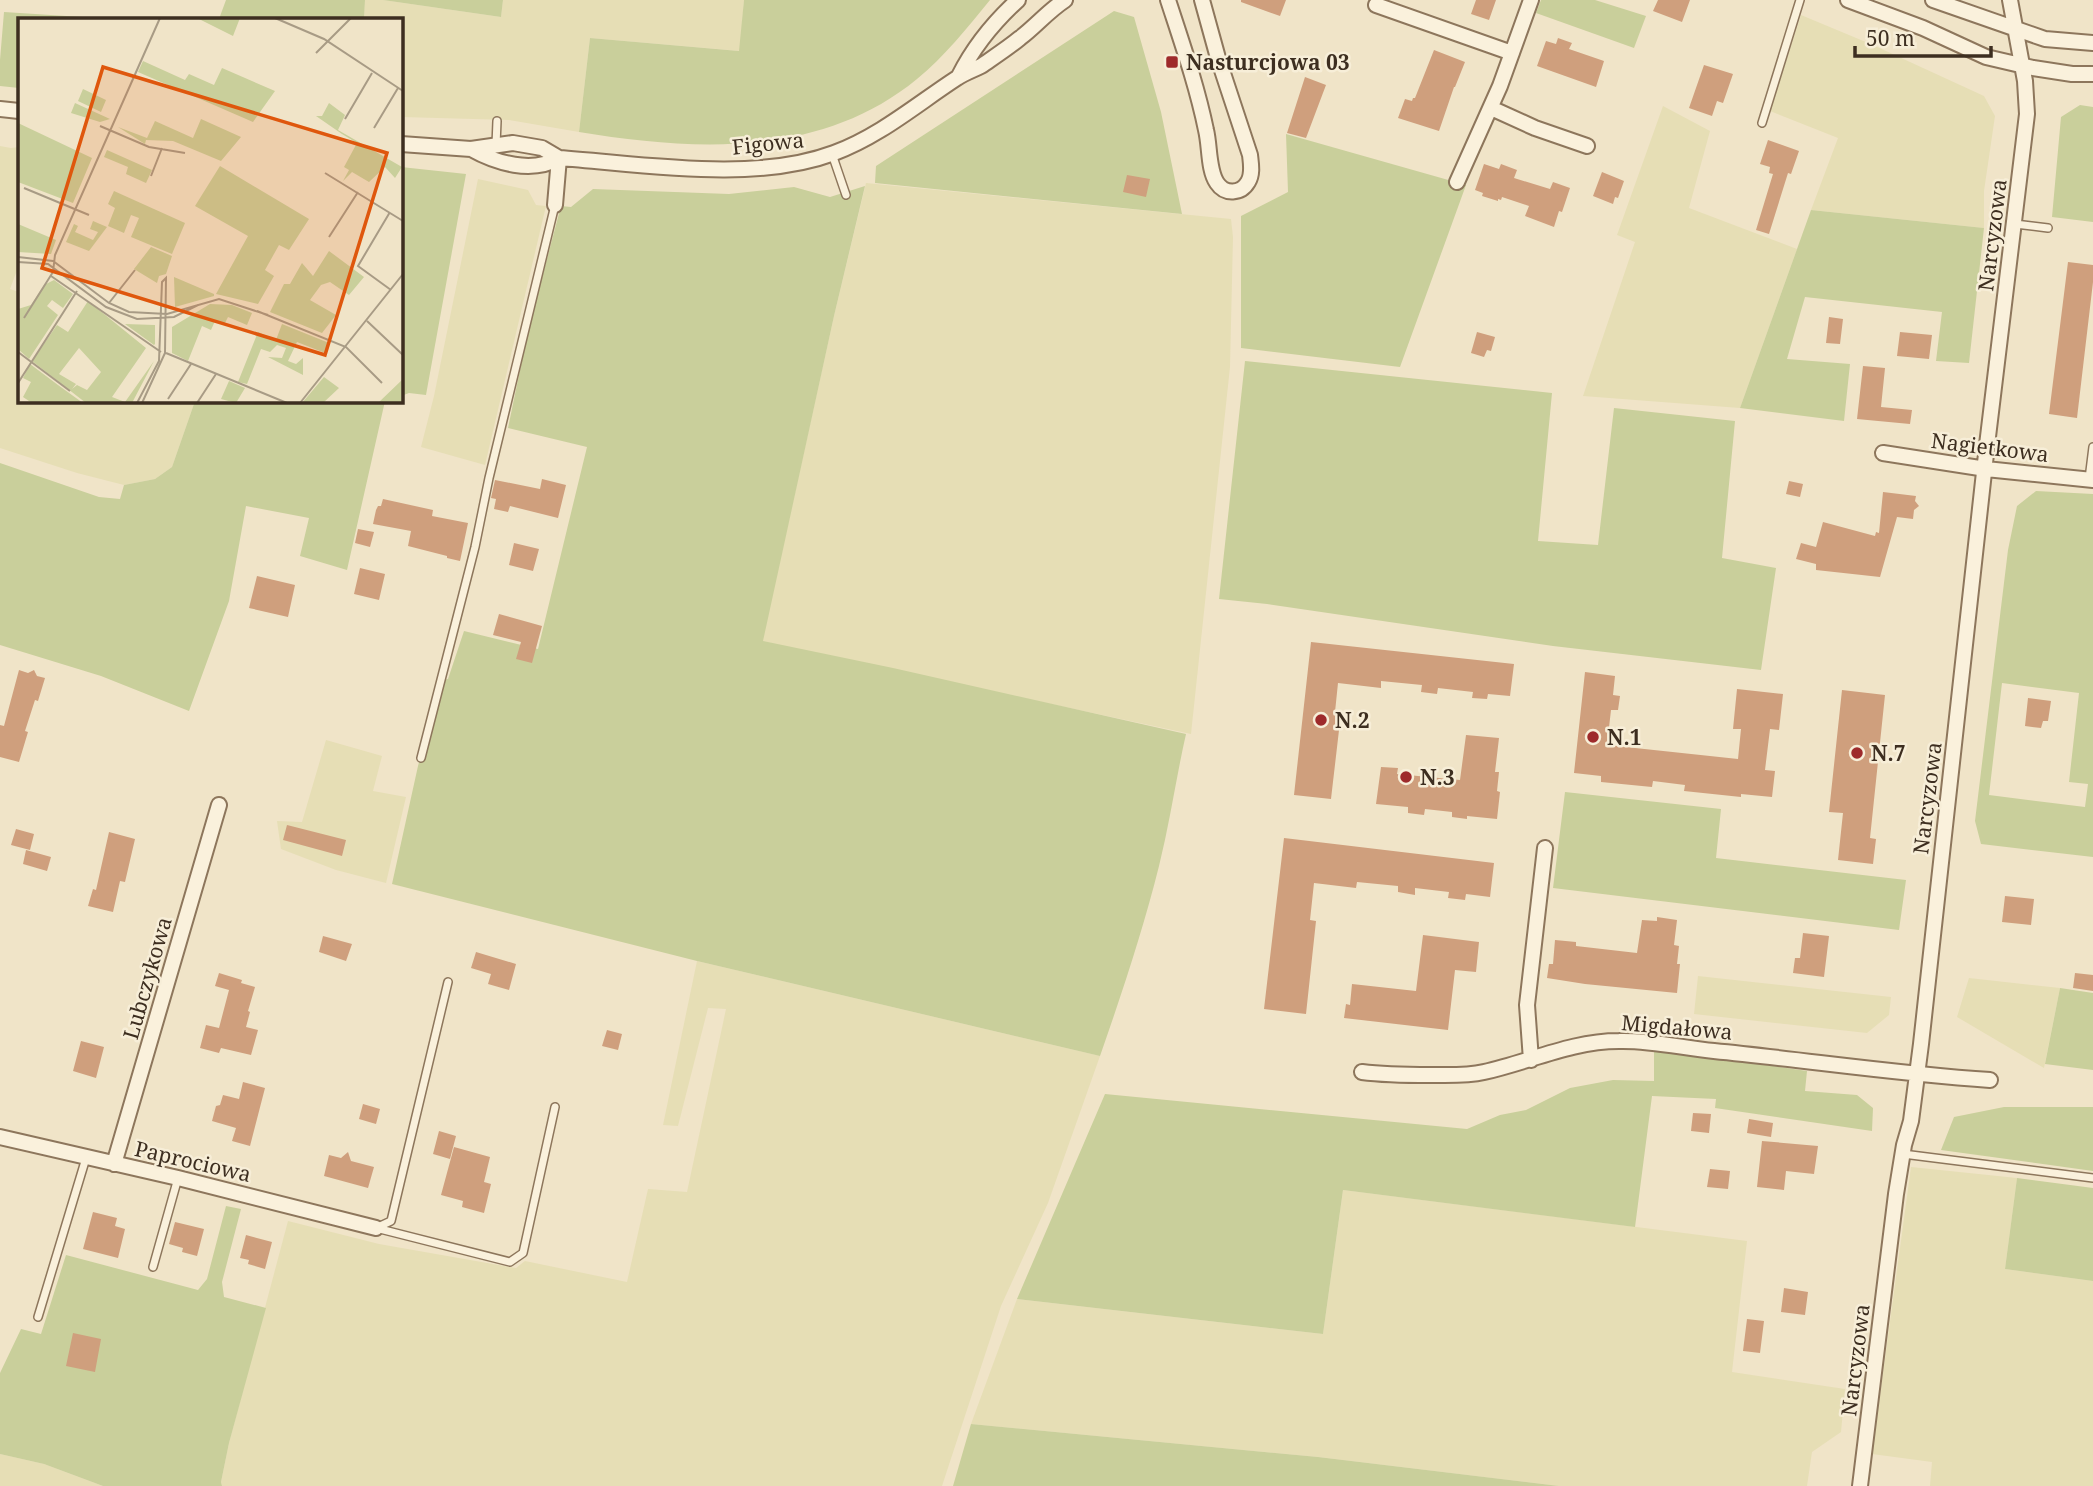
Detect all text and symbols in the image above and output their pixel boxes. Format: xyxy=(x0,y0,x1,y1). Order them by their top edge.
scale bar xyxy=(1855,14,1992,58)
inset map xyxy=(18,18,402,402)
text: 50 m xyxy=(1866,24,1915,52)
place label: Nasturcjowa 03 xyxy=(1186,48,1350,76)
marker: Nasturcjowa 03 xyxy=(1164,54,1180,70)
street label: Figowa xyxy=(731,125,805,161)
street label: Narcyzowa xyxy=(1971,177,2013,293)
street label: Nagietkowa xyxy=(1930,426,2050,468)
place label: N.2 xyxy=(1335,706,1370,734)
marker: N.2 xyxy=(1313,712,1329,728)
place label: N.1 xyxy=(1607,723,1642,751)
marker: N.1 xyxy=(1585,729,1601,745)
place label: N.7 xyxy=(1871,739,1906,767)
street label: Narcyzowa xyxy=(1906,740,1948,856)
marker: N.7 xyxy=(1849,745,1865,761)
place label: N.3 xyxy=(1420,763,1455,791)
marker: N.3 xyxy=(1398,769,1414,785)
street label: Lubczykowa xyxy=(116,914,178,1042)
street label: Migdałowa xyxy=(1620,1008,1734,1046)
street label: Paprociowa xyxy=(132,1134,254,1188)
street label: Narcyzowa xyxy=(1834,1302,1876,1418)

